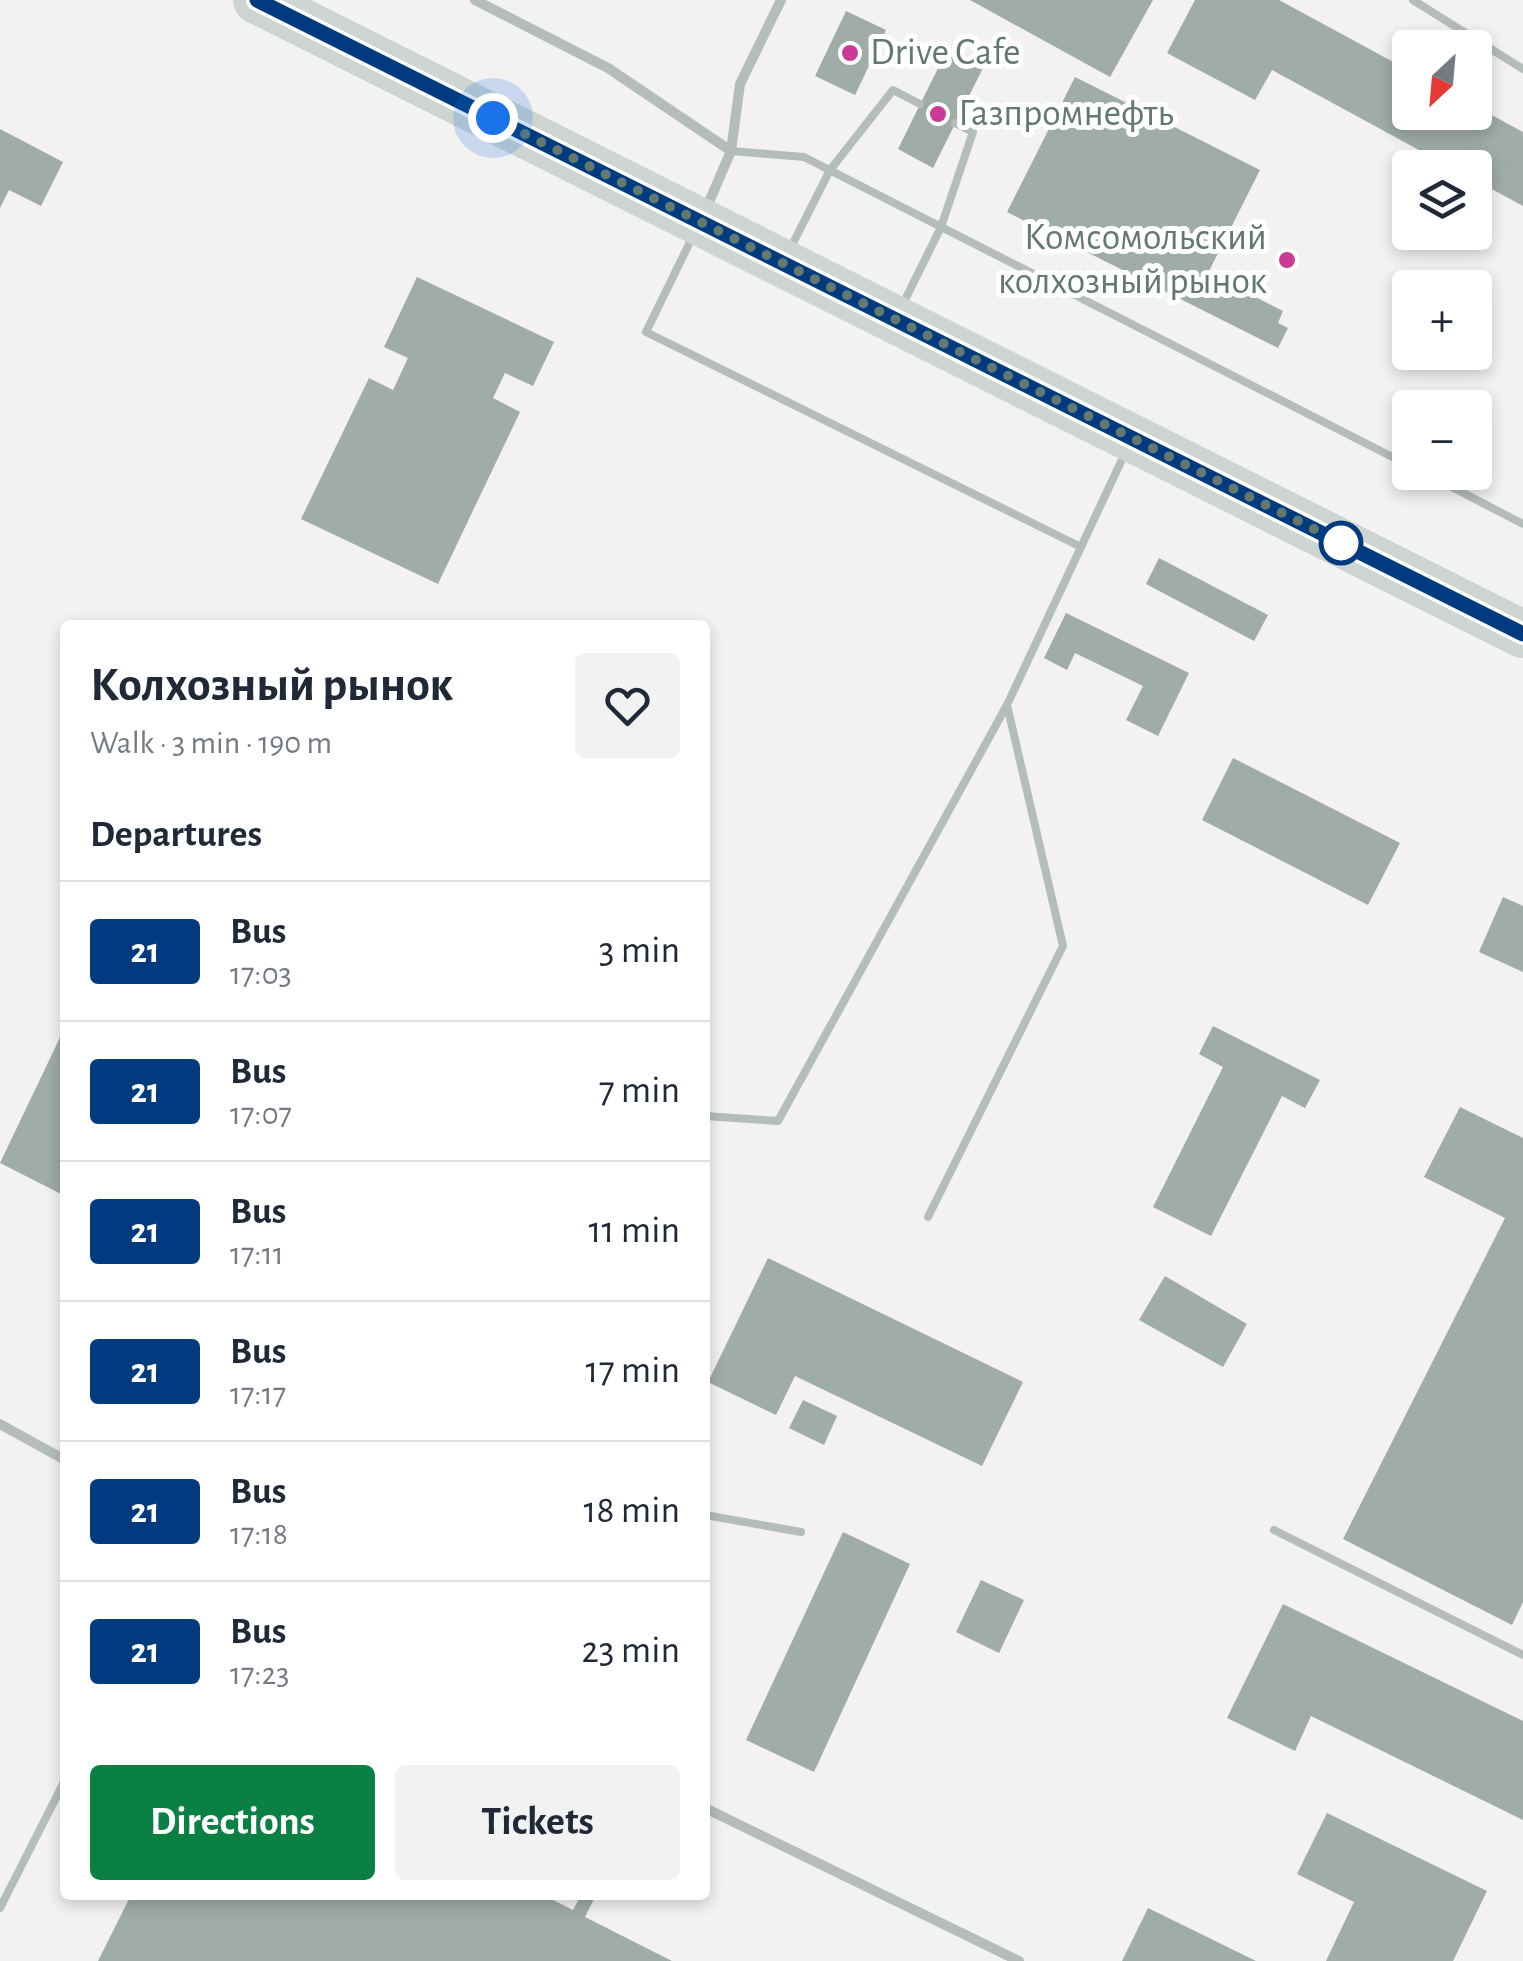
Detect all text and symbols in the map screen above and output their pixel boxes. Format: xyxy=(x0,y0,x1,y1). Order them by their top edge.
north arrow xyxy=(1392,30,1492,130)
map controls xyxy=(1392,30,1492,490)
place label: Drive Cafe xyxy=(870,34,1021,72)
marker: Drive Cafe xyxy=(839,42,861,64)
your location xyxy=(468,93,518,143)
place label: Газпромнефть xyxy=(958,95,1174,133)
marker: Газпромнефть xyxy=(927,103,949,125)
button: layers xyxy=(1392,150,1492,250)
place label: Комсомольский колхозный рынок xyxy=(998,219,1267,301)
marker: Комсомольский колхозный рынок xyxy=(1276,249,1298,271)
button: + xyxy=(1392,270,1492,370)
button: − xyxy=(1392,390,1492,490)
unlabelled marker xyxy=(1320,522,1362,564)
button: heart xyxy=(575,653,680,758)
text: Колхозный рынок xyxy=(90,662,453,710)
text: Walk · 3 min · 190 m xyxy=(90,727,332,759)
text: Departures xyxy=(90,816,262,854)
text: Bus xyxy=(230,913,286,951)
text: 3 min xyxy=(599,932,680,970)
text: 21 xyxy=(130,934,160,969)
text: 17:03 xyxy=(230,958,292,990)
text: Bus xyxy=(230,1053,286,1091)
text: 7 min xyxy=(599,1072,680,1110)
text: 21 xyxy=(130,1074,160,1109)
text: 17:07 xyxy=(230,1098,292,1130)
text: Bus xyxy=(230,1193,286,1231)
text: 11 min xyxy=(588,1212,680,1250)
text: 21 xyxy=(130,1214,160,1249)
text: 17:11 xyxy=(230,1238,284,1270)
text: Bus xyxy=(230,1333,286,1371)
text: 17 min xyxy=(586,1352,680,1390)
text: 21 xyxy=(130,1354,160,1389)
text: 17:17 xyxy=(230,1378,286,1410)
text: Bus xyxy=(230,1473,286,1511)
text: 18 min xyxy=(583,1492,680,1530)
text: 21 xyxy=(130,1494,160,1529)
text: 17:18 xyxy=(230,1518,288,1550)
text: Bus xyxy=(230,1613,286,1651)
text: 23 min xyxy=(582,1632,680,1670)
text: 21 xyxy=(130,1634,160,1669)
text: 17:23 xyxy=(230,1658,289,1690)
button: Directions xyxy=(90,1765,375,1880)
button: Tickets xyxy=(395,1765,680,1880)

